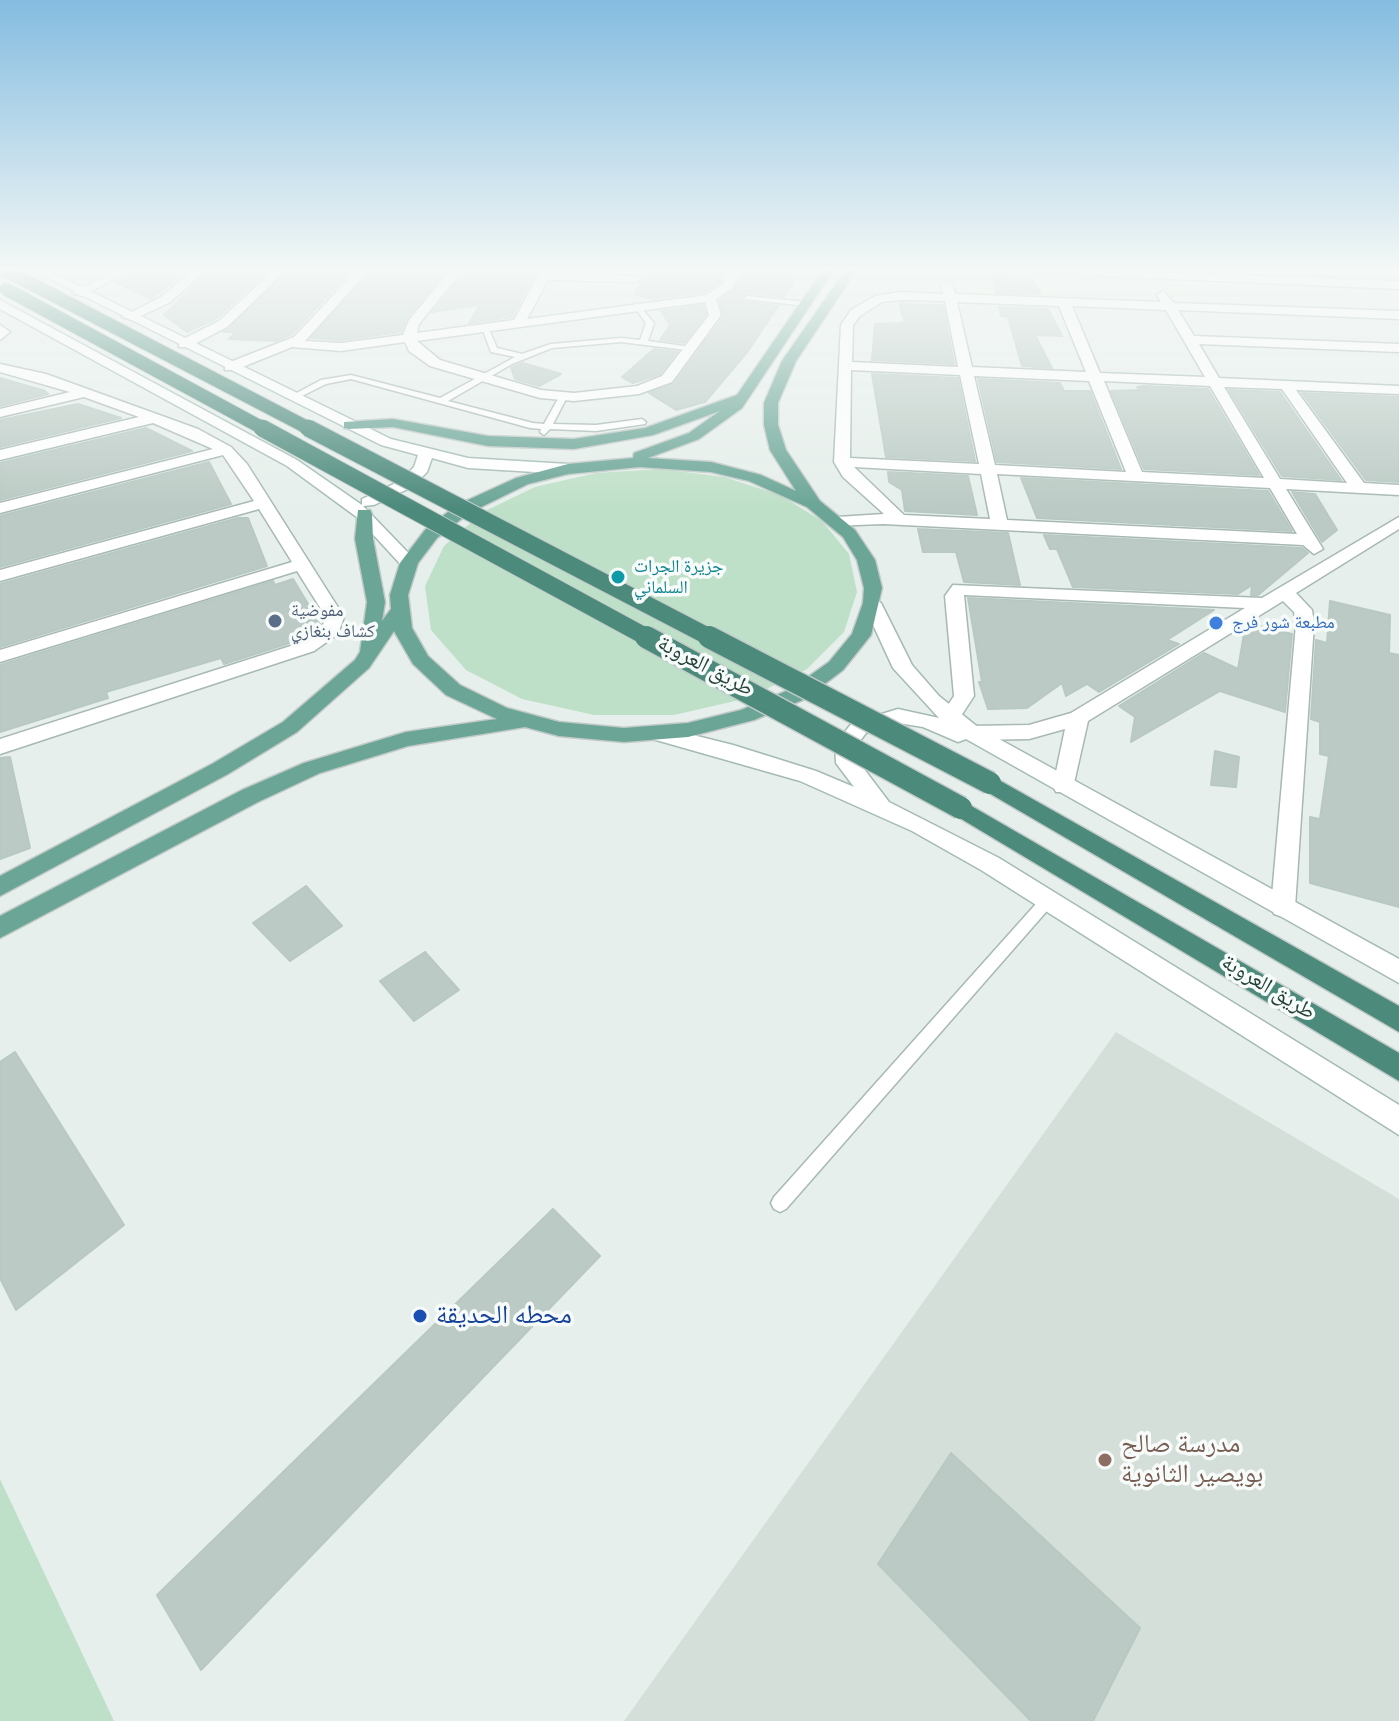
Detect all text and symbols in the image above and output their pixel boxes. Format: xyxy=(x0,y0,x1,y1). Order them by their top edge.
place label: جزيرة الجرات السلماني xyxy=(634,556,724,598)
marker: جزيرة الجرات السلماني xyxy=(609,568,627,586)
place label: مفوضية كشاف بنغازي xyxy=(291,600,375,642)
marker: مفوضية كشاف بنغازي xyxy=(266,612,284,630)
place label: مطبعة شور فرج xyxy=(1232,612,1335,634)
marker: مطبعة شور فرج xyxy=(1207,614,1225,632)
street label: طريق العروبة xyxy=(653,631,757,703)
street label: طريق العروبة xyxy=(1216,950,1320,1026)
place label: محطه الحديقة xyxy=(436,1300,572,1332)
marker: محطه الحديقة xyxy=(411,1307,429,1325)
place label: مدرسة صالح بويصير الثانوية xyxy=(1121,1429,1263,1490)
marker: مدرسة صالح بويصير الثانوية xyxy=(1096,1451,1114,1469)

